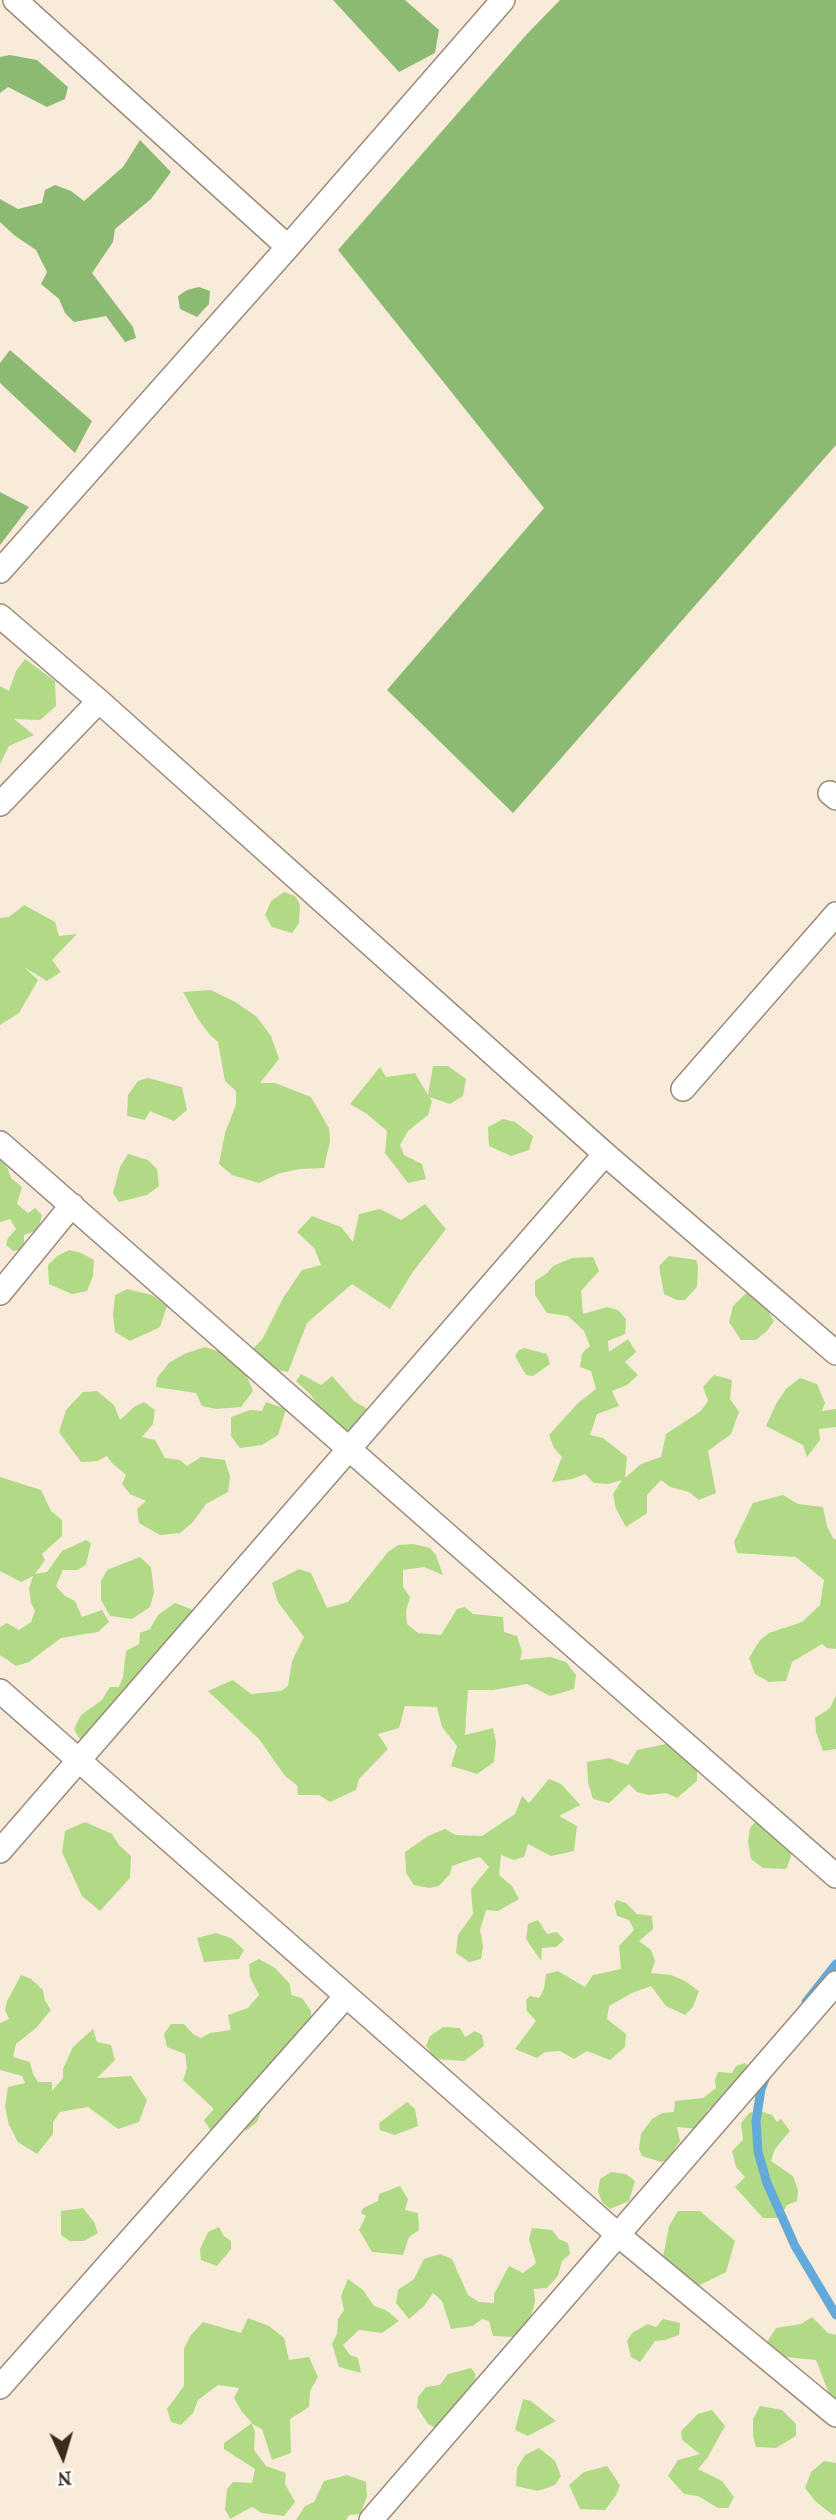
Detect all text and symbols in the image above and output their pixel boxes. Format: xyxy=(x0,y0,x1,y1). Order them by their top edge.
north arrow xyxy=(28,2422,98,2492)
text: N xyxy=(57,2466,72,2489)

